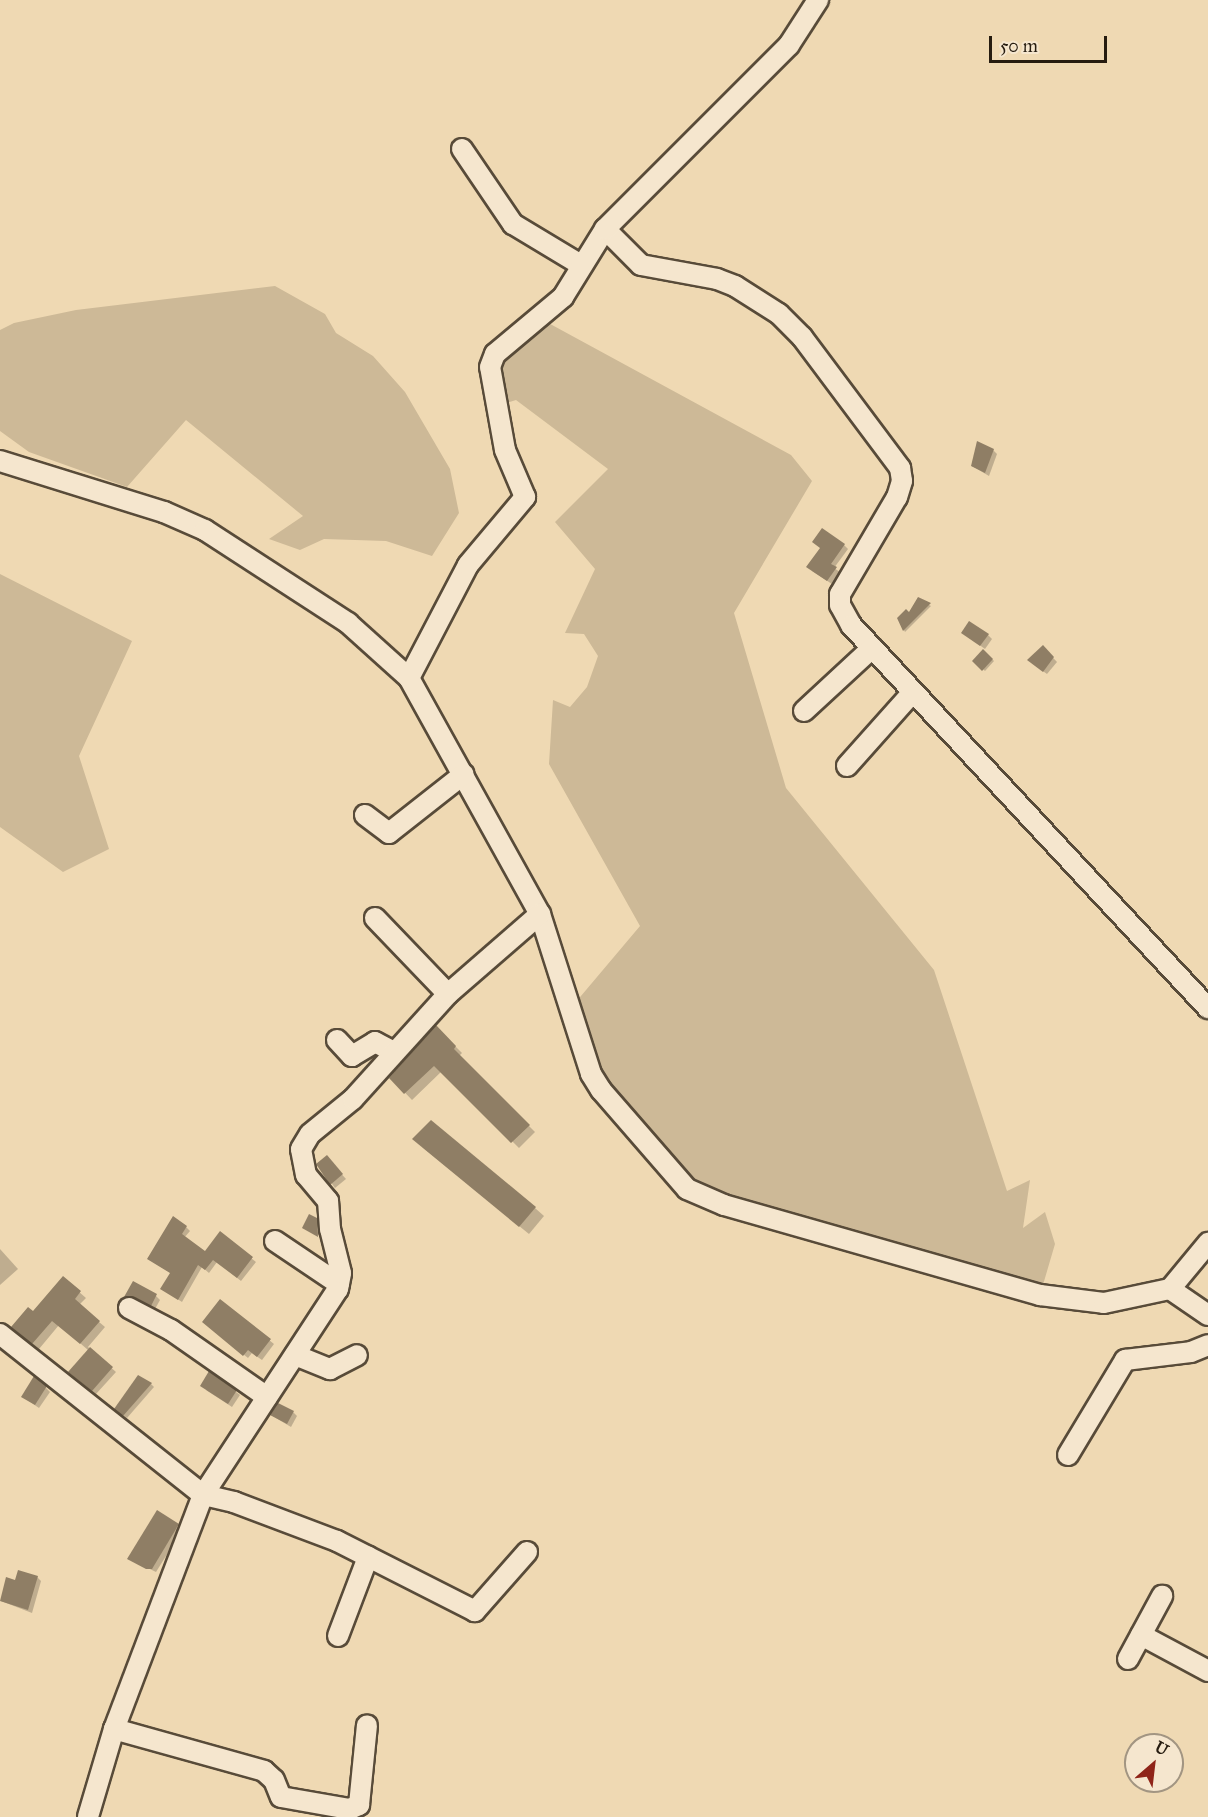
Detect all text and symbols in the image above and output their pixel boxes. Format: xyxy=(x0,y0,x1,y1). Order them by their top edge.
scale bar xyxy=(992,24,1110,62)
text: 50 m xyxy=(1000,35,1038,57)
north arrow xyxy=(1124,1733,1184,1793)
text: U xyxy=(1152,1737,1172,1760)

